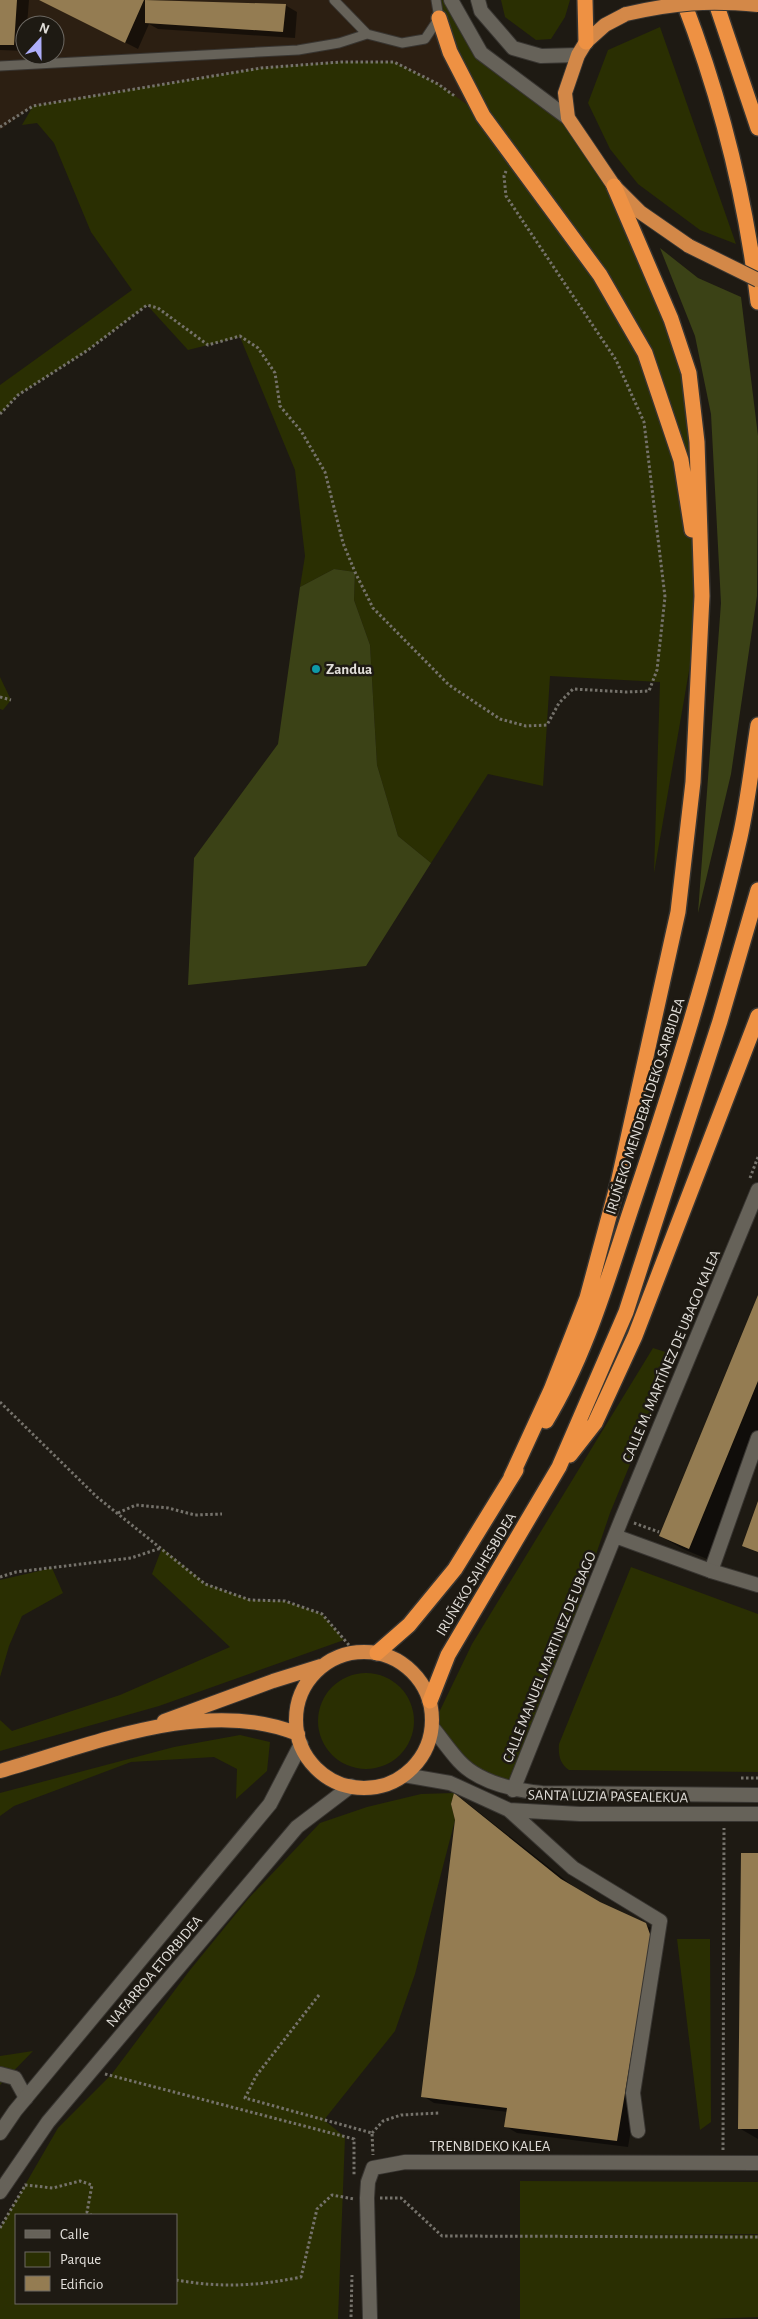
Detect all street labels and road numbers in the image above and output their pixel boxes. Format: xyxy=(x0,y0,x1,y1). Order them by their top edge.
street label: IRUÑEKO MENDEBALDEKO SARBIDEA xyxy=(602,996,688,1216)
street label: CALLE M. MARTÍNEZ DE UBAGO KALEA xyxy=(618,1247,723,1465)
street label: IRUÑEKO SAIHESBIDEA xyxy=(433,1509,519,1638)
street label: CALLE MANUEL MARTINEZ DE UBAGO xyxy=(500,1550,599,1765)
street label: SANTA LUZIA PASEALEKUA xyxy=(528,1788,689,1805)
street label: NAFARROA ETORBIDEA xyxy=(104,1913,205,2030)
street label: TRENBIDEKO KALEA xyxy=(429,2139,551,2154)

